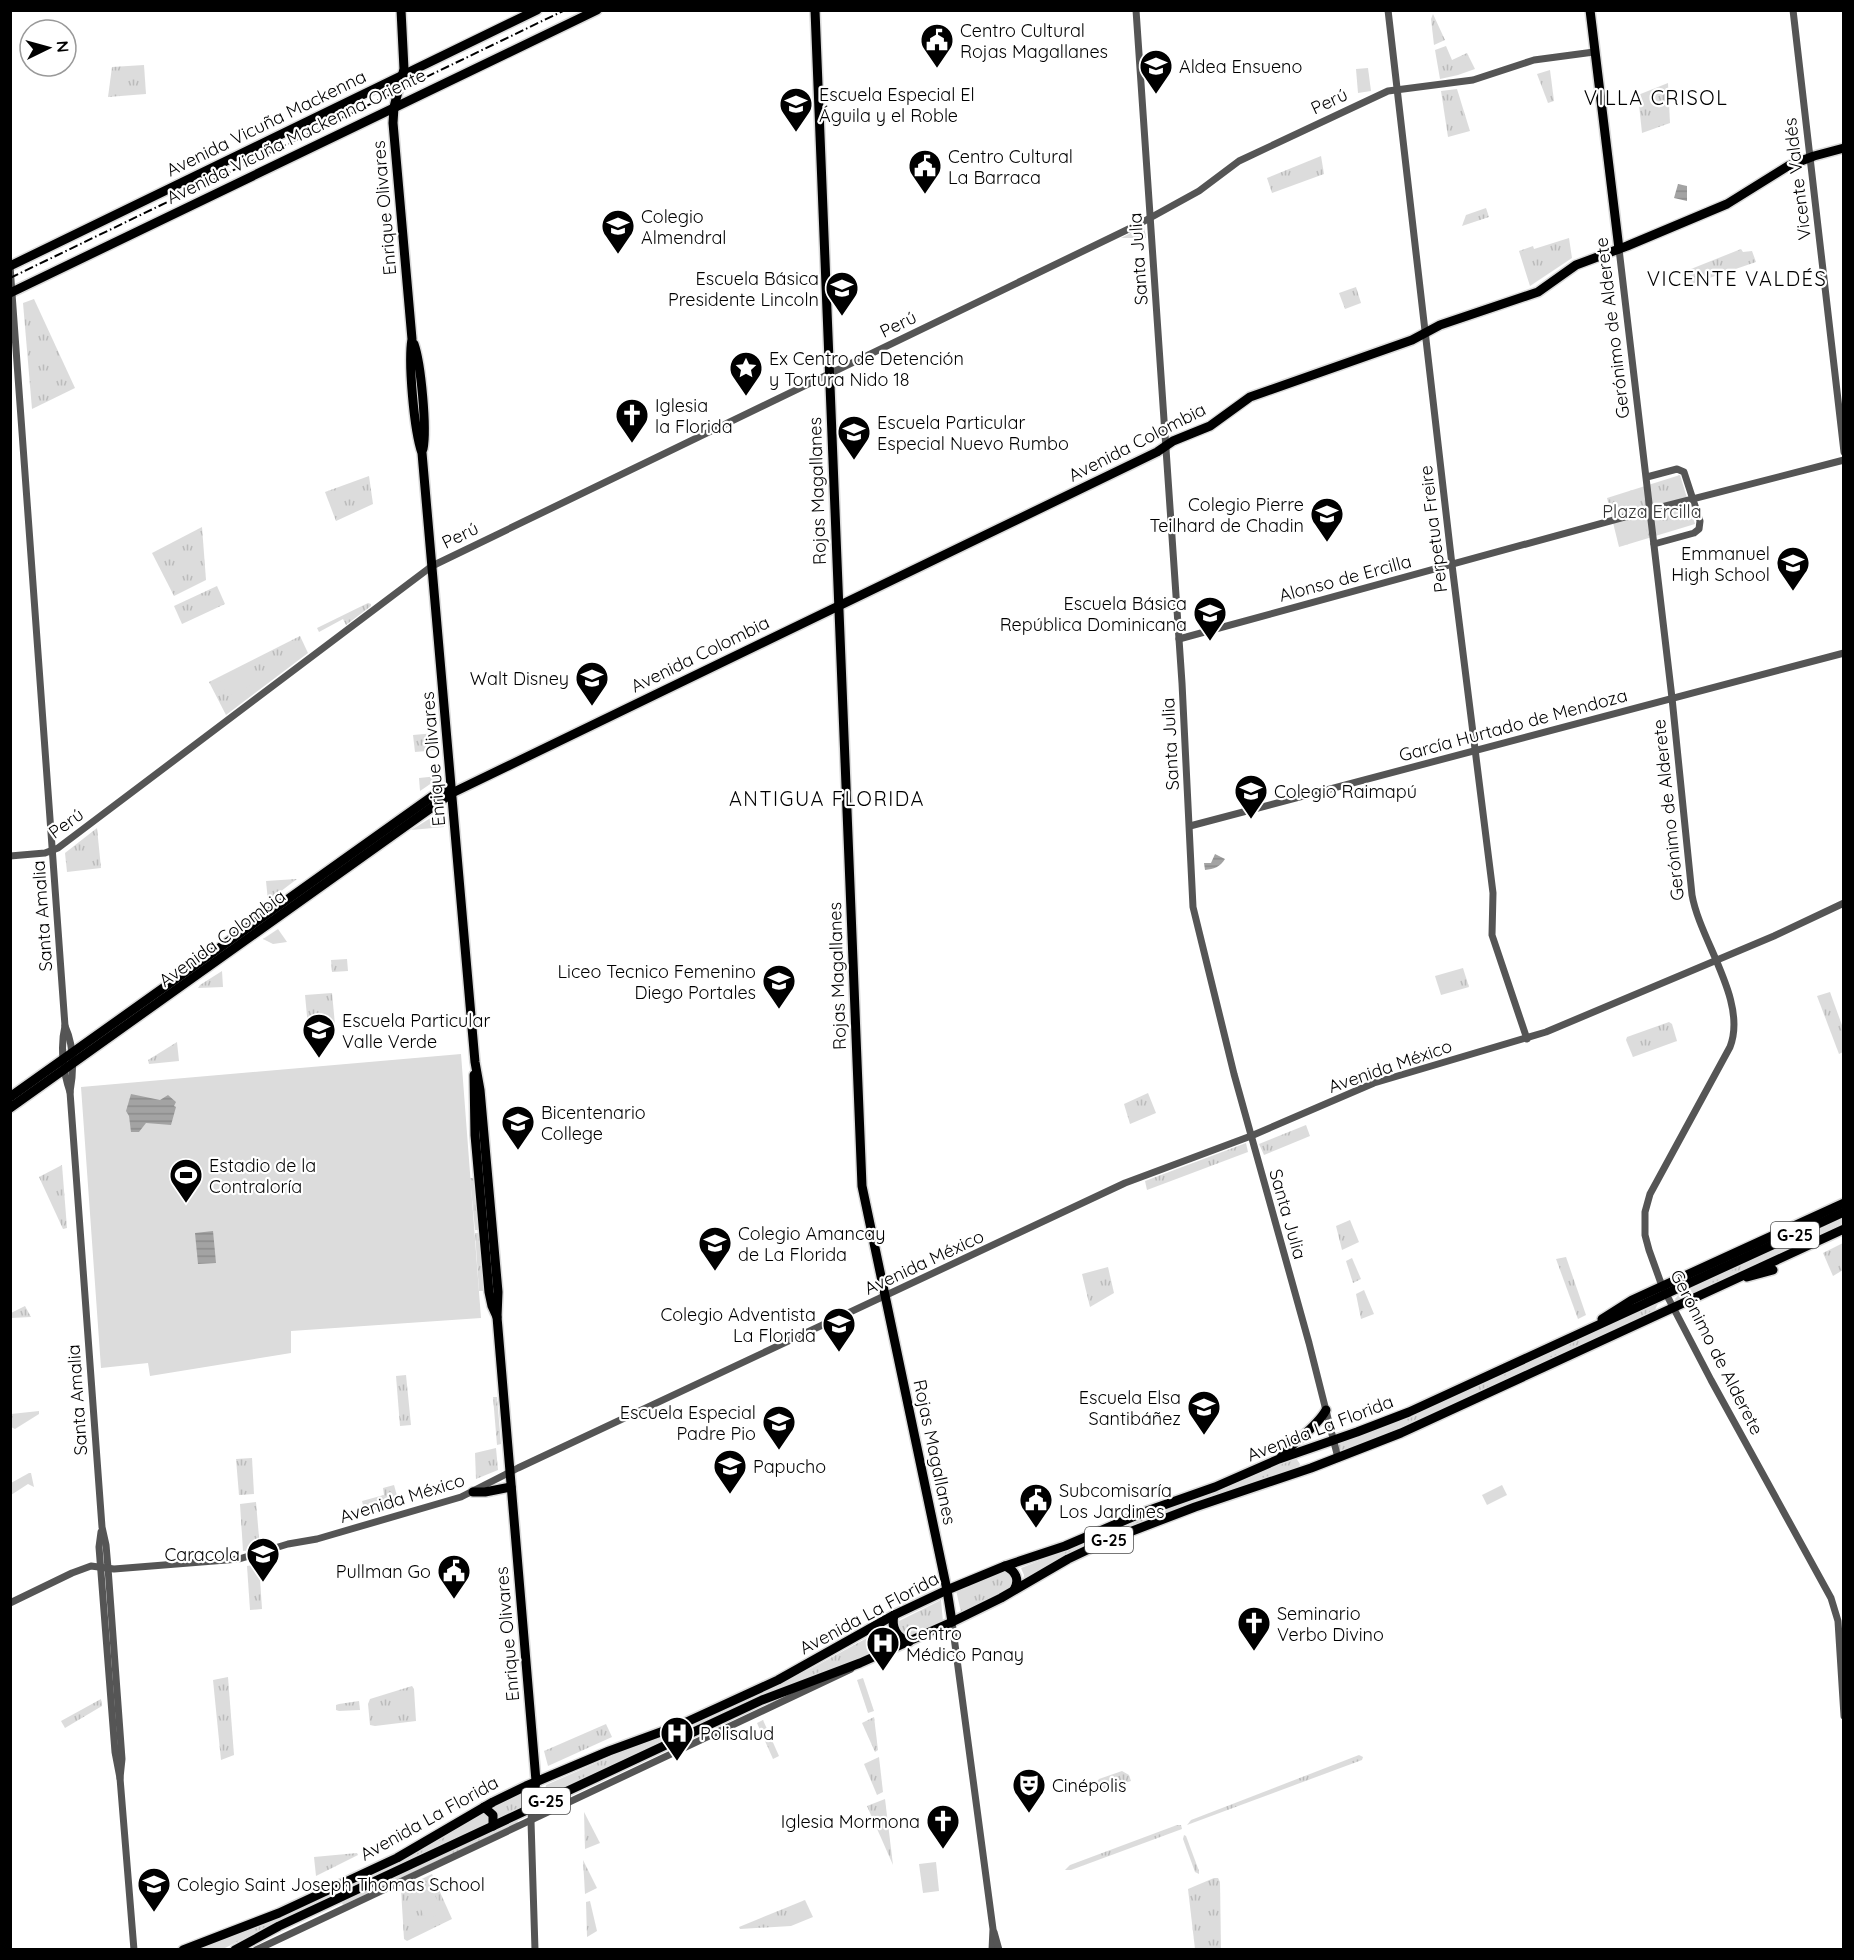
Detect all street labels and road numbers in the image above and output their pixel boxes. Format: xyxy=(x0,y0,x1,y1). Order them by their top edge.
street label: Avenida Vicuña Mackenna Oriente xyxy=(163,63,429,209)
street label: Avenida Vicuña Mackenna xyxy=(162,65,370,181)
street label: Perú xyxy=(1307,83,1351,119)
street label: Vicente Valdés xyxy=(1778,117,1816,241)
street label: Enrique Olivares xyxy=(367,140,401,276)
street label: Santa Julia xyxy=(1123,212,1153,306)
street label: Gerónimo de Alderete xyxy=(1589,236,1635,420)
street label: Perú xyxy=(876,305,920,343)
street label: Avenida Colombia xyxy=(1064,397,1210,487)
street label: Rojas Magallanes xyxy=(803,417,831,565)
street label: Perpetua Freire xyxy=(1414,464,1452,594)
street label: Perú xyxy=(438,516,482,554)
street label: Alonso de Ercilla xyxy=(1276,549,1414,607)
street label: Avenida Colombia xyxy=(627,611,773,697)
street label: García Hurtado de Mendoza xyxy=(1396,683,1630,767)
street label: Enrique Olivares xyxy=(416,691,450,827)
street label: Santa Julia xyxy=(1156,697,1184,791)
street label: Gerónimo de Alderete xyxy=(1647,718,1689,902)
street label: Perú xyxy=(44,803,88,843)
street label: Santa Amalia xyxy=(27,860,57,972)
street label: Avenida Colombia xyxy=(154,884,290,992)
street label: Rojas Magallanes xyxy=(823,902,851,1050)
street label: Avenida México xyxy=(1325,1034,1455,1098)
street label: Santa Julia xyxy=(1264,1166,1312,1262)
road number: G-25 xyxy=(1771,1222,1819,1248)
street label: Avenida México xyxy=(860,1224,988,1300)
street label: Gerónimo de Alderete xyxy=(1665,1265,1769,1439)
street label: Santa Amalia xyxy=(62,1344,92,1456)
street label: Rojas Magallanes xyxy=(908,1377,962,1527)
street label: Avenida La Florida xyxy=(1244,1390,1396,1466)
street label: Avenida México xyxy=(337,1468,467,1528)
road number: G-25 xyxy=(1085,1527,1133,1553)
street label: Enrique Olivares xyxy=(490,1566,524,1702)
street label: Avenida La Florida xyxy=(795,1567,943,1659)
street label: Avenida La Florida xyxy=(356,1770,502,1866)
road number: G-25 xyxy=(522,1788,570,1814)

